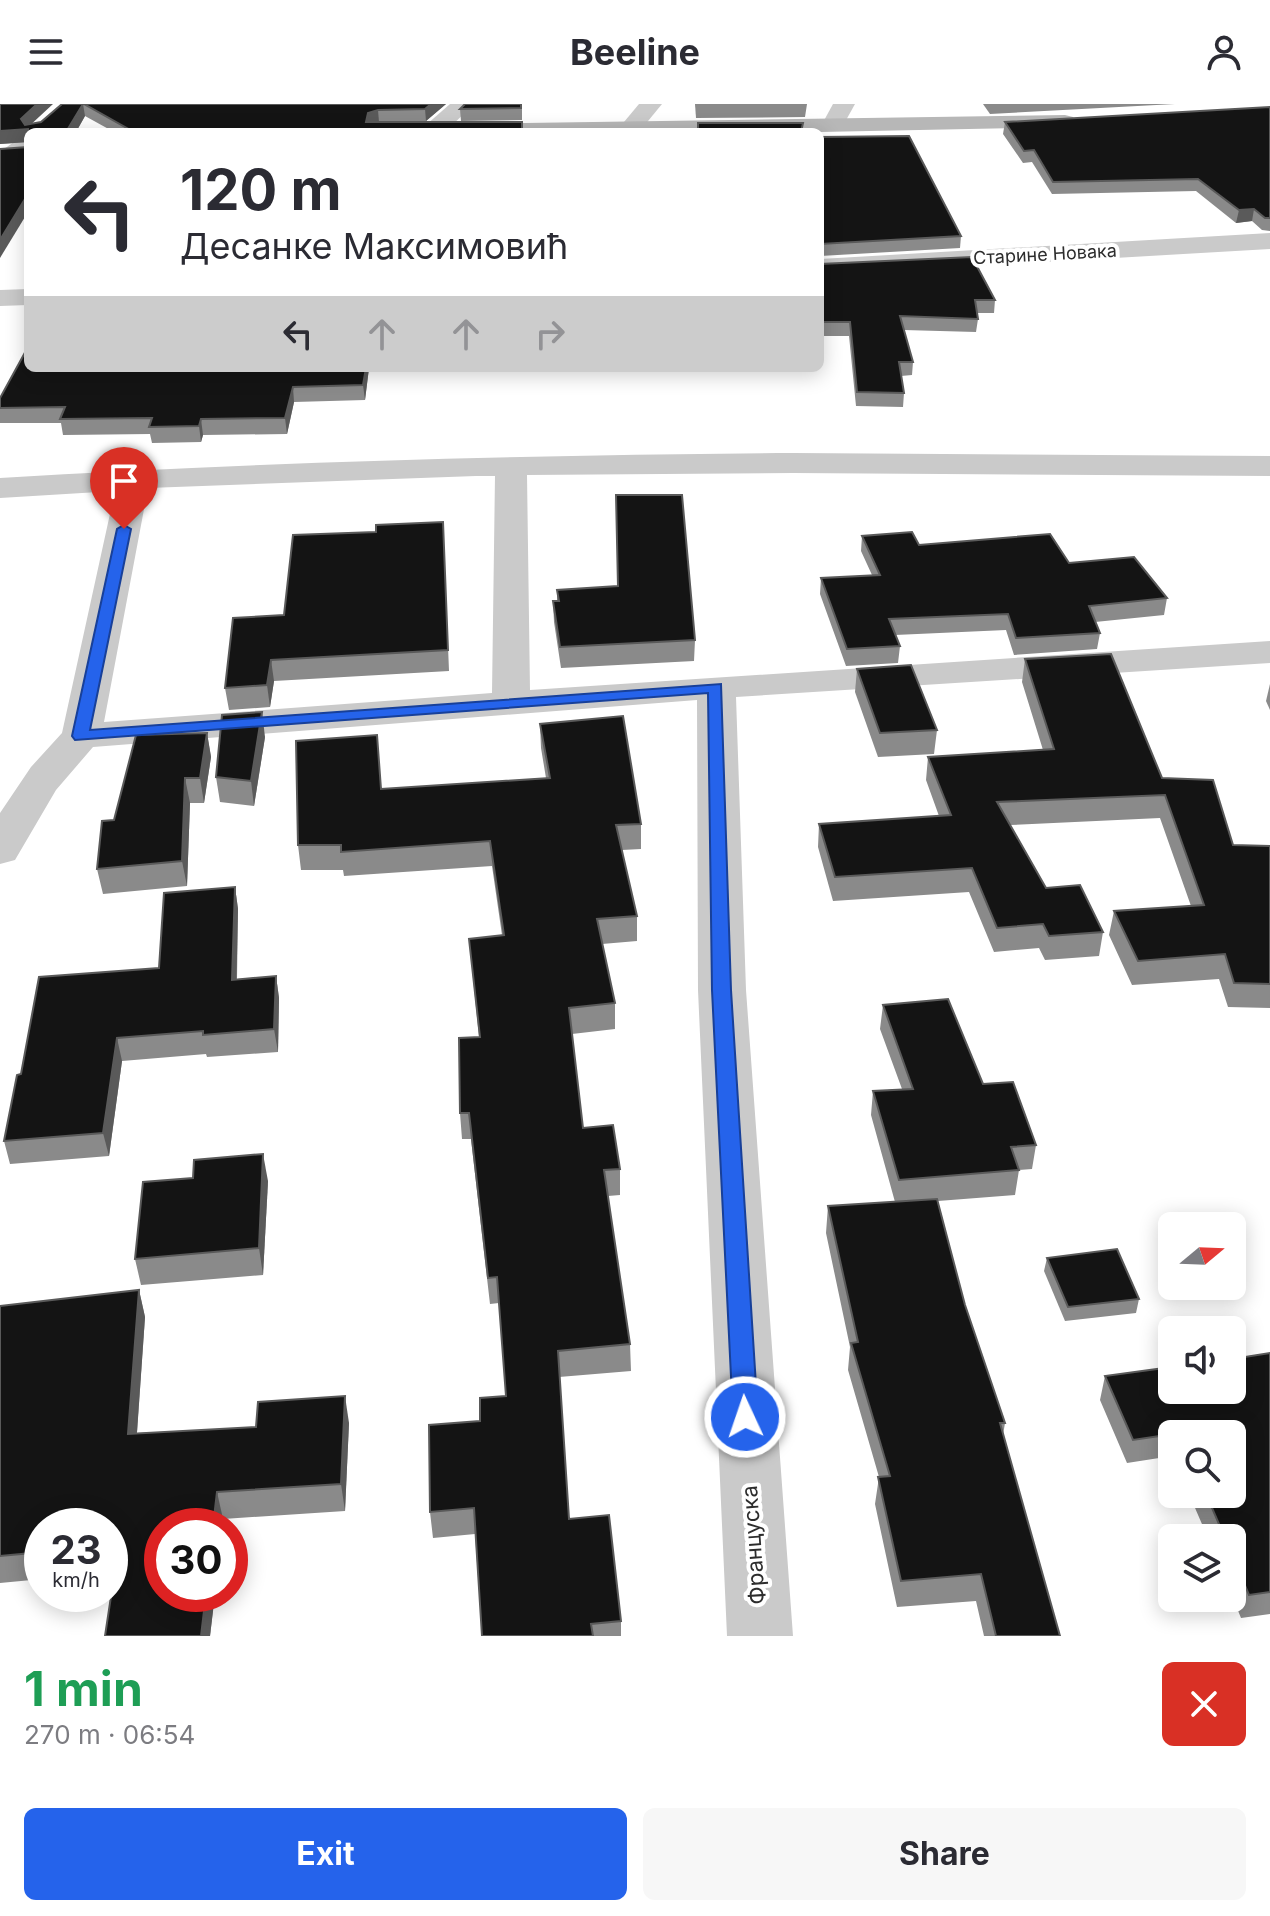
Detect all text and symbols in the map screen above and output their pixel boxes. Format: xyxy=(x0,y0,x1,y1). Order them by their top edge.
icon: menu xyxy=(24,30,68,74)
text: Beeline xyxy=(570,30,700,74)
icon: person xyxy=(1202,30,1246,74)
text: 120 m xyxy=(180,156,342,224)
icon: left xyxy=(48,160,152,264)
text: Десанке Максимовић xyxy=(180,224,568,268)
street label: Старине Новака xyxy=(973,240,1117,268)
icon: left xyxy=(276,312,320,356)
icon: ahead xyxy=(360,312,404,356)
icon: ahead xyxy=(444,312,488,356)
icon: right xyxy=(528,312,572,356)
pin xyxy=(90,447,158,529)
icon: arrive xyxy=(102,459,146,503)
north arrow xyxy=(1158,1212,1246,1300)
map controls xyxy=(1158,1212,1246,1612)
button: sound xyxy=(1158,1316,1246,1404)
position arrow xyxy=(703,1375,787,1459)
button: search xyxy=(1158,1420,1246,1508)
street label: Француска xyxy=(736,1485,770,1605)
speed limit sign: 30 xyxy=(144,1508,248,1612)
button: layers xyxy=(1158,1524,1246,1612)
text: 23 xyxy=(50,1525,102,1574)
text: km/h xyxy=(52,1568,100,1592)
text: 1 min xyxy=(24,1659,143,1718)
button: close xyxy=(1162,1662,1246,1746)
text: 270 m · 06:54 xyxy=(24,1719,195,1750)
button: Exit xyxy=(24,1808,627,1900)
button: Share xyxy=(643,1808,1246,1900)

